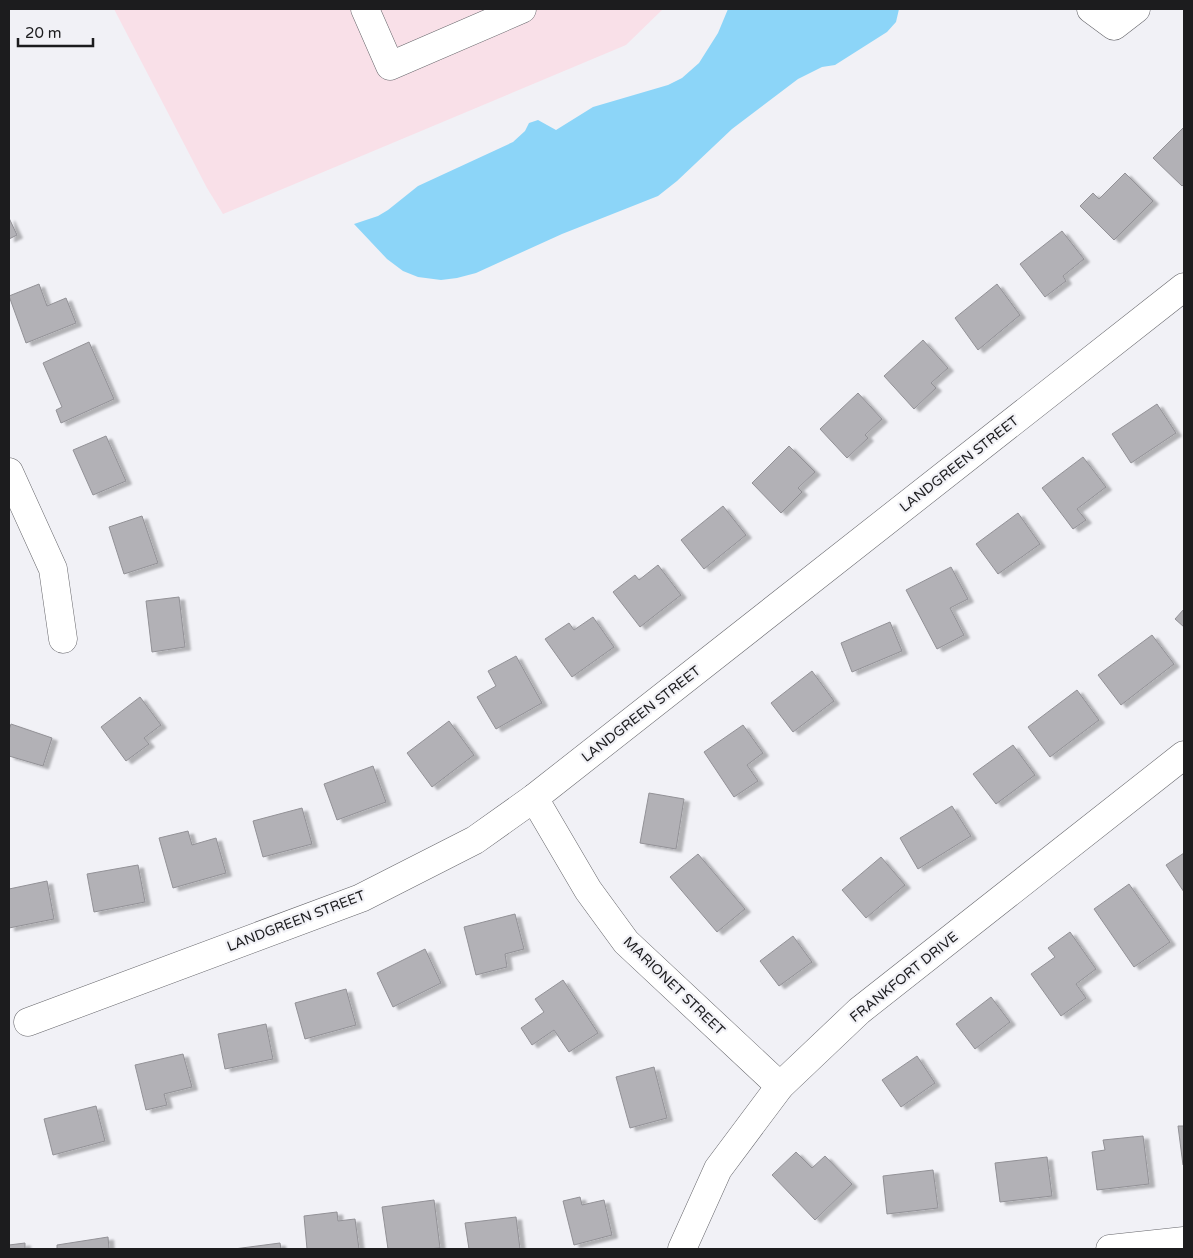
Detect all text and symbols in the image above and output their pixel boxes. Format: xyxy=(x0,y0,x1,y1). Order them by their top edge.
scale bar xyxy=(18,15,92,47)
text: 20 m xyxy=(25,24,62,42)
street label: LANDGREEN STREET xyxy=(896,412,1022,516)
street label: LANDGREEN STREET xyxy=(578,662,704,766)
street label: LANDGREEN STREET xyxy=(225,887,368,955)
street label: FRANKFORT DRIVE xyxy=(846,928,962,1026)
street label: MARIONET STREET xyxy=(620,933,729,1039)

